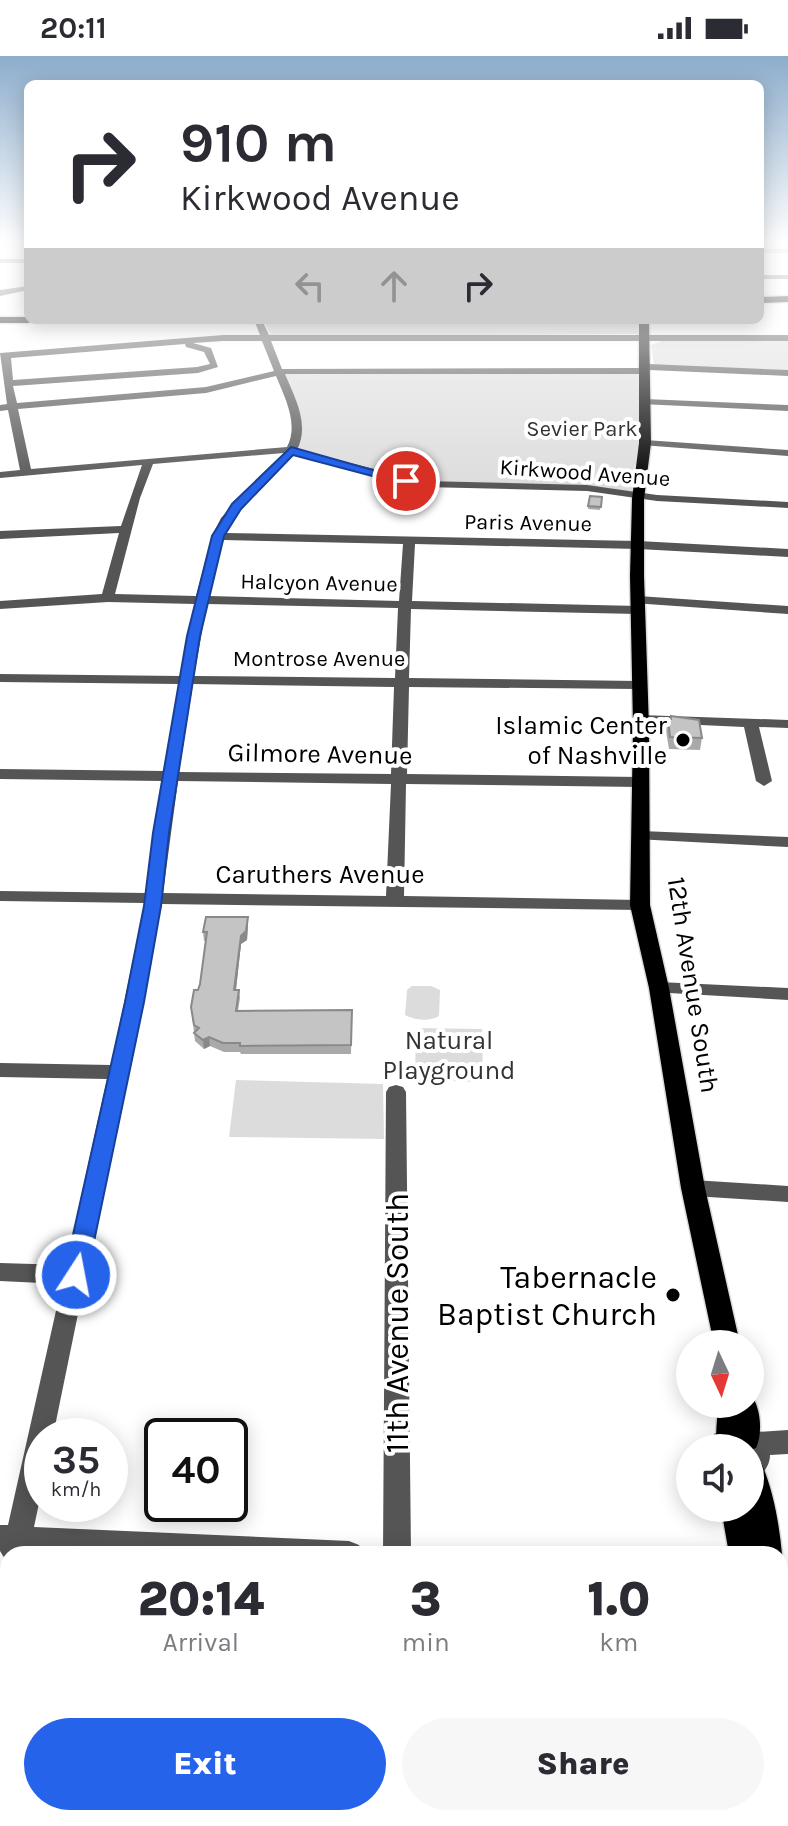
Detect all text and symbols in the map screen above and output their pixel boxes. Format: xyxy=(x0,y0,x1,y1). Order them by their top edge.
text: 20:11 xyxy=(40,10,107,46)
text: 910 m xyxy=(180,110,337,175)
icon: right xyxy=(48,112,152,216)
text: Kirkwood Avenue xyxy=(180,177,460,219)
icon: left xyxy=(288,264,332,308)
icon: ahead xyxy=(372,264,416,308)
icon: right xyxy=(456,264,500,308)
park label: Sevier Park xyxy=(526,416,638,442)
pin xyxy=(372,447,440,515)
street label: Kirkwood Avenue xyxy=(499,454,671,492)
icon: arrive xyxy=(384,459,428,503)
street label: Paris Avenue xyxy=(464,509,592,537)
street label: Halcyon Avenue xyxy=(240,569,398,597)
street label: Montrose Avenue xyxy=(233,646,405,672)
place label: Islamic Center of Nashville xyxy=(495,710,668,771)
marker: Islamic Center of Nashville xyxy=(674,731,692,749)
street label: Gilmore Avenue xyxy=(227,737,413,771)
street label: Caruthers Avenue xyxy=(215,859,425,890)
street label: 12th Avenue South xyxy=(661,875,725,1095)
park label: Natural Playground xyxy=(382,1025,516,1086)
street label: 11th Avenue South xyxy=(379,1193,416,1453)
position arrow xyxy=(34,1233,118,1317)
place label: Tabernacle Baptist Church xyxy=(437,1259,657,1333)
marker: Tabernacle Baptist Church xyxy=(664,1286,682,1304)
north arrow xyxy=(676,1330,764,1418)
map controls xyxy=(676,1330,764,1522)
speed limit sign: 40 xyxy=(144,1418,248,1522)
button: sound xyxy=(676,1434,764,1522)
text: 35 xyxy=(52,1436,100,1483)
text: km/h xyxy=(51,1478,101,1501)
text: 20:14 xyxy=(138,1571,264,1627)
text: 3 xyxy=(410,1571,441,1627)
text: 1.0 xyxy=(587,1571,650,1627)
text: Arrival xyxy=(163,1627,239,1658)
text: min xyxy=(402,1627,450,1658)
text: km xyxy=(599,1627,638,1658)
button: Exit xyxy=(24,1718,386,1810)
button: Share xyxy=(402,1718,764,1810)

